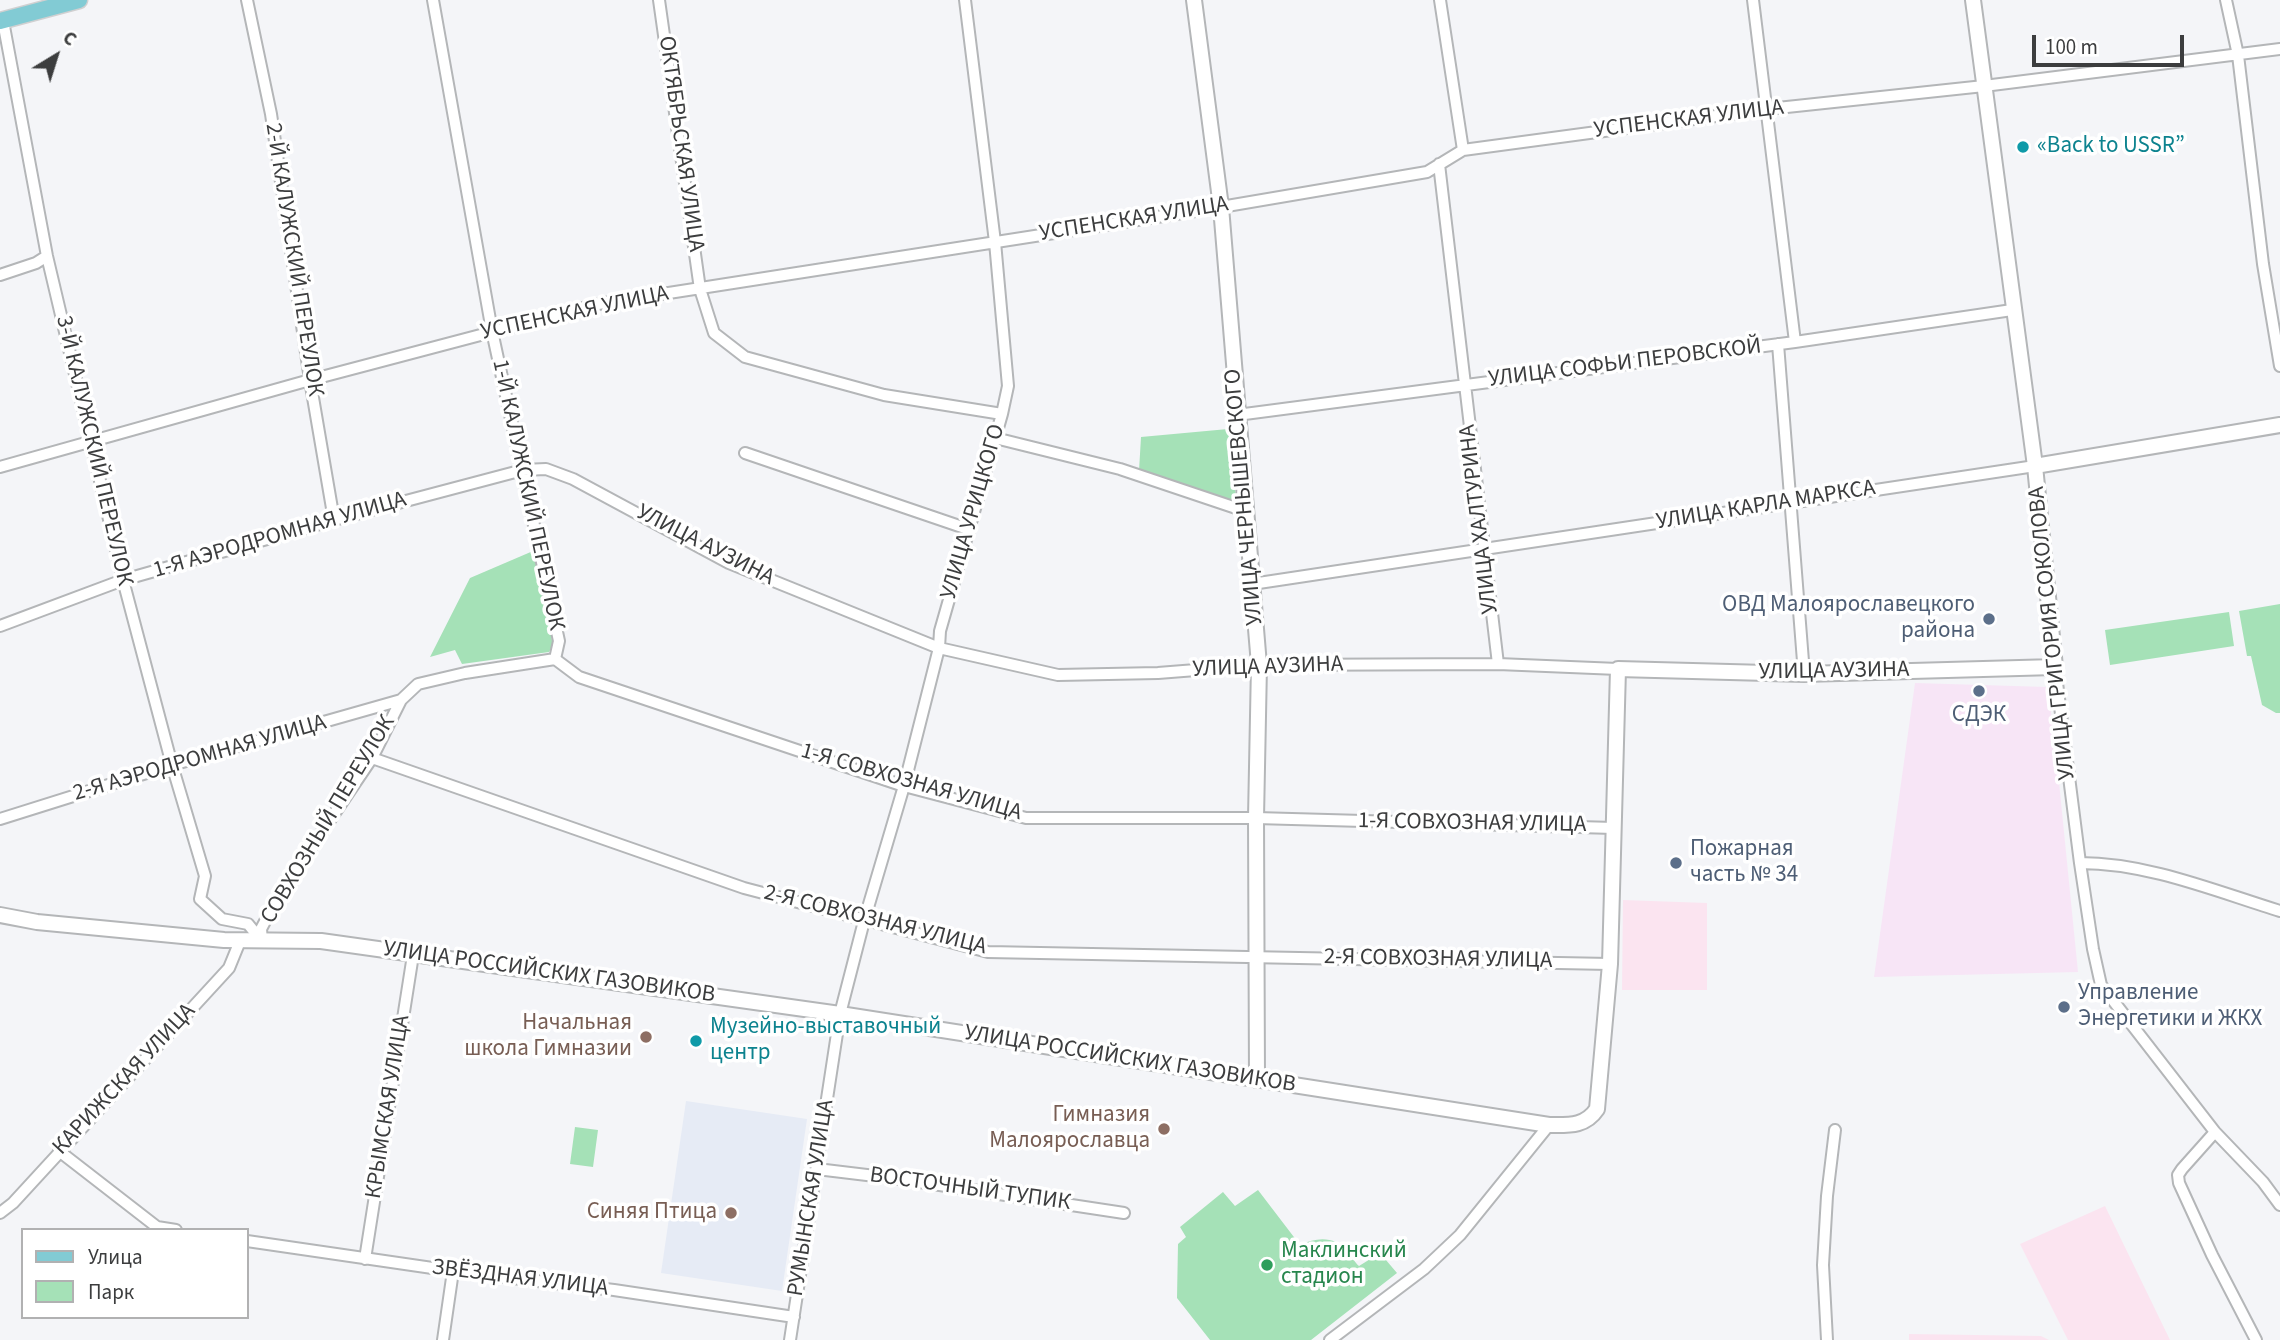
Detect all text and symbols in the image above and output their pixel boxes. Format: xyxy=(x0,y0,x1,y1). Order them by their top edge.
north arrow xyxy=(21,21,91,91)
scale bar xyxy=(2035,21,2187,65)
text: С xyxy=(57,25,82,53)
text: 100 m xyxy=(2045,32,2098,62)
street label: ОКТЯБРЬСКАЯ УЛИЦА xyxy=(651,34,709,254)
street label: УСПЕНСКАЯ УЛИЦА xyxy=(1593,95,1785,145)
street label: 2-Й КАЛУЖСКИЙ ПЕРЕУЛОК xyxy=(258,121,328,399)
place label: «Back to USSR” xyxy=(2037,133,2185,161)
marker: «Back to USSR” xyxy=(2015,139,2031,155)
street label: УСПЕНСКАЯ УЛИЦА xyxy=(1038,191,1230,249)
street label: УСПЕНСКАЯ УЛИЦА xyxy=(479,281,671,347)
street label: 3-Й КАЛУЖСКИЙ ПЕРЕУЛОК xyxy=(48,313,138,589)
street label: УЛИЦА СОФЬИ ПЕРОВСКОЙ xyxy=(1487,334,1763,394)
street label: 1-Й КАЛУЖСКИЙ ПЕРЕУЛОК xyxy=(485,357,569,633)
street label: УЛИЦА ЧЕРНЫШЕВСКОГО xyxy=(1220,368,1270,626)
street label: УЛИЦА УРИЦКОГО xyxy=(936,421,1012,603)
street label: УЛИЦА ХАЛТУРИНА xyxy=(1455,423,1505,615)
street label: УЛИЦА КАРЛА МАРКСА xyxy=(1655,475,1877,537)
street label: УЛИЦА ГРИГОРИЯ СОКОЛОВА xyxy=(2024,485,2082,781)
street label: 1-Я АЭРОДРОМНАЯ УЛИЦА xyxy=(150,487,410,585)
street label: УЛИЦА АУЗИНА xyxy=(631,499,779,593)
place label: ОВД Малоярославецкого района xyxy=(1722,592,1975,646)
marker: ОВД Малоярославецкого района xyxy=(1981,611,1997,627)
street label: УЛИЦА АУЗИНА xyxy=(1192,652,1344,684)
street label: УЛИЦА АУЗИНА xyxy=(1758,657,1910,687)
marker: СДЭК xyxy=(1971,683,1987,699)
place label: СДЭК xyxy=(1952,702,2006,730)
street label: 2-Я АЭРОДРОМНАЯ УЛИЦА xyxy=(70,710,330,808)
street label: СОВХОЗНЫЙ ПЕРЕУЛОК xyxy=(256,711,402,929)
street label: 1-Я СОВХОЗНАЯ УЛИЦА xyxy=(797,738,1025,828)
street label: 1-Я СОВХОЗНАЯ УЛИЦА xyxy=(1358,808,1586,840)
place label: Пожарная часть № 34 xyxy=(1690,836,1798,890)
marker: Пожарная часть № 34 xyxy=(1668,855,1684,871)
street label: 2-Я СОВХОЗНАЯ УЛИЦА xyxy=(761,880,989,962)
street label: УЛИЦА РОССИЙСКИХ ГАЗОВИКОВ xyxy=(381,936,717,1010)
street label: 2-Я СОВХОЗНАЯ УЛИЦА xyxy=(1324,944,1552,976)
place label: Управление Энергетики и ЖКХ xyxy=(2078,980,2262,1034)
street label: КАРИЖСКАЯ УЛИЦА xyxy=(48,999,202,1161)
marker: Управление Энергетики и ЖКХ xyxy=(2056,999,2072,1015)
place label: Начальная школа Гимназии xyxy=(464,1010,632,1064)
street label: КРЫМСКАЯ УЛИЦА xyxy=(361,1013,417,1201)
place label: Музейно-выставочный центр xyxy=(710,1014,941,1068)
street label: УЛИЦА РОССИЙСКИХ ГАЗОВИКОВ xyxy=(962,1020,1298,1100)
marker: Начальная школа Гимназии xyxy=(638,1029,654,1045)
marker: Музейно-выставочный центр xyxy=(688,1033,704,1049)
street label: РУМЫНСКАЯ УЛИЦА xyxy=(783,1098,841,1298)
place label: Гимназия Малоярославца xyxy=(989,1102,1150,1156)
marker: Гимназия Малоярославца xyxy=(1156,1121,1172,1137)
street label: ВОСТОЧНЫЙ ТУПИК xyxy=(868,1162,1072,1218)
place label: Синяя Птица xyxy=(587,1199,717,1227)
marker: Синяя Птица xyxy=(723,1205,739,1221)
legend xyxy=(21,1228,248,1319)
place label: Маклинский стадион xyxy=(1281,1238,1407,1292)
text: Улица xyxy=(88,1242,143,1272)
street label: ЗВЁЗДНАЯ УЛИЦА xyxy=(430,1254,610,1304)
marker: Маклинский стадион xyxy=(1259,1257,1275,1273)
text: Парк xyxy=(88,1277,134,1307)

